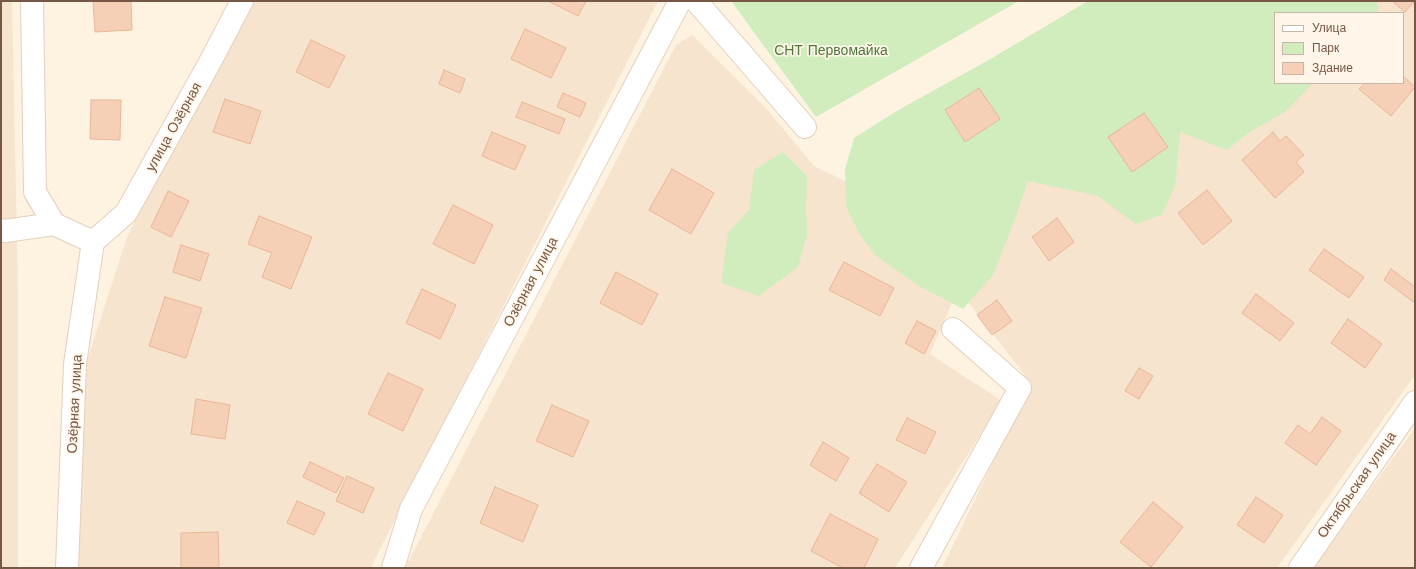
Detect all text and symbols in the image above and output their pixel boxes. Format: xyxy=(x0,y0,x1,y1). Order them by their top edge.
legend xyxy=(1274,12,1404,84)
text: Улица xyxy=(1312,21,1346,35)
text: Парк xyxy=(1312,41,1339,55)
park label: СНТ Первомайка xyxy=(774,43,888,59)
text: Здание xyxy=(1312,61,1353,75)
street label: улица Озёрная xyxy=(143,80,205,174)
street label: Озёрная улица xyxy=(500,234,562,330)
street label: Озёрная улица xyxy=(64,354,86,454)
street label: Октябрьская улица xyxy=(1314,428,1400,542)

